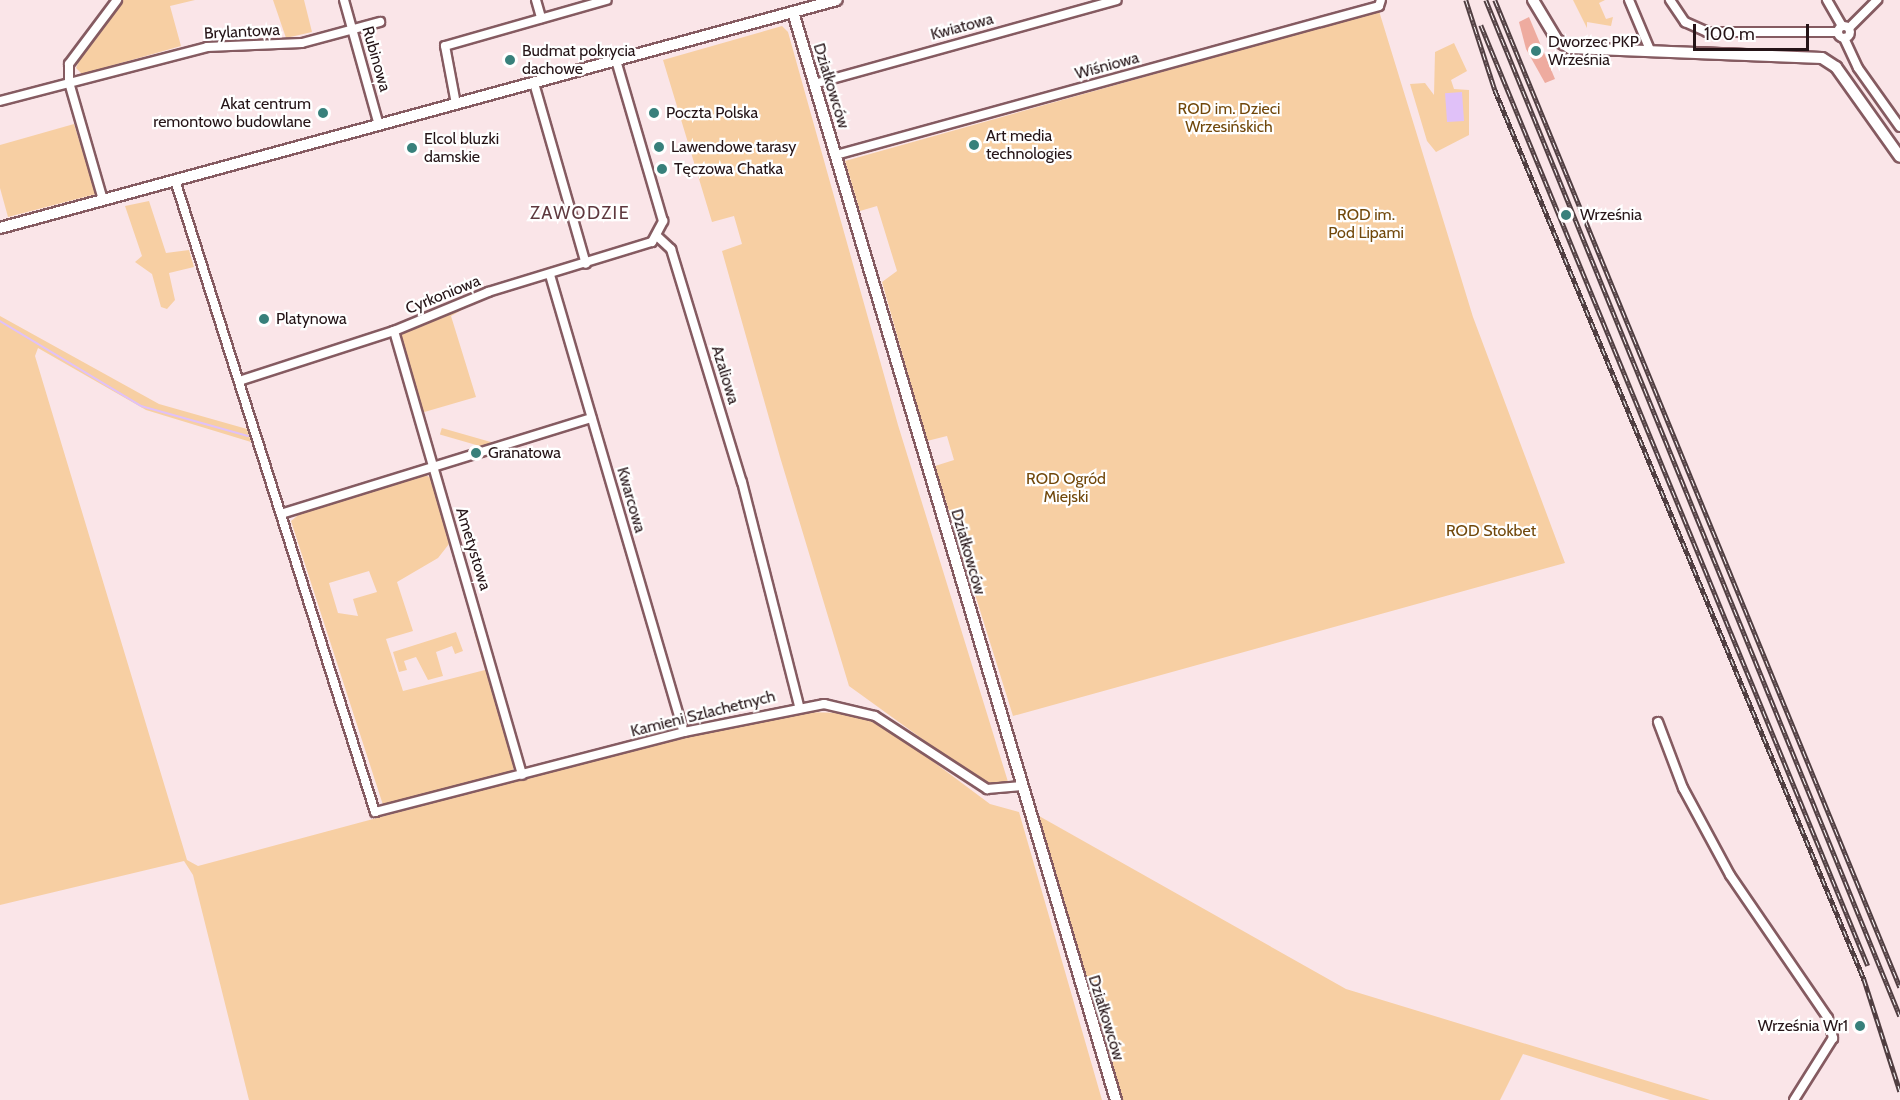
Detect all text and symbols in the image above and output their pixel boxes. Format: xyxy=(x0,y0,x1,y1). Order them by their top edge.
street label: Kwiatowa xyxy=(929,9,995,45)
scale bar xyxy=(1696,12,1812,50)
street label: Brylantowa xyxy=(203,20,281,44)
text: 100 m xyxy=(1704,23,1755,45)
street label: Rubinowa xyxy=(358,24,394,94)
place label: Dworzec PKP Września xyxy=(1548,32,1639,70)
place label: Budmat pokrycia dachowe xyxy=(522,41,635,79)
street label: Działkowców xyxy=(809,41,853,131)
marker: Dworzec PKP Września xyxy=(1529,44,1543,58)
street label: Wiśniowa xyxy=(1073,48,1141,84)
marker: Budmat pokrycia dachowe xyxy=(503,53,517,67)
place label: Akat centrum remontowo budowlane xyxy=(153,94,311,132)
park label: ROD im. Dzieci Wrzesińskich xyxy=(1178,99,1280,137)
place label: Poczta Polska xyxy=(666,103,758,123)
marker: Akat centrum remontowo budowlane xyxy=(316,106,330,120)
marker: Poczta Polska xyxy=(647,106,661,120)
place label: Art media technologies xyxy=(986,126,1072,164)
place label: Elcol bluzki damskie xyxy=(424,129,499,167)
place label: Lawendowe tarasy xyxy=(671,137,796,157)
marker: Art media technologies xyxy=(967,138,981,152)
marker: Lawendowe tarasy xyxy=(652,140,666,154)
marker: Elcol bluzki damskie xyxy=(405,141,419,155)
place label: Tęczowa Chatka xyxy=(674,159,783,179)
marker: Tęczowa Chatka xyxy=(655,162,669,176)
district label: ZAWODZIE xyxy=(530,202,630,224)
park label: ROD im. Pod Lipami xyxy=(1328,205,1404,243)
place label: Września xyxy=(1580,205,1642,225)
marker: Września xyxy=(1557,206,1575,224)
street label: Cyrkoniowa xyxy=(403,271,483,319)
place label: Platynowa xyxy=(276,309,347,329)
marker: Platynowa xyxy=(257,312,271,326)
street label: Azaliowa xyxy=(707,343,743,407)
place label: Granatowa xyxy=(488,443,561,463)
marker: Granatowa xyxy=(469,446,483,460)
street label: Kwarcowa xyxy=(612,465,650,535)
park label: ROD Ogród Miejski xyxy=(1026,469,1106,507)
street label: Ametystowa xyxy=(451,505,495,593)
street label: Działkowców xyxy=(947,507,989,597)
park label: ROD Stokbet xyxy=(1446,521,1536,541)
street label: Kamieni Szlachetnych xyxy=(629,687,777,741)
street label: Działkowców xyxy=(1084,973,1128,1063)
place label: Września Wr1 xyxy=(1758,1016,1848,1036)
marker: Września Wr1 xyxy=(1853,1019,1867,1033)

